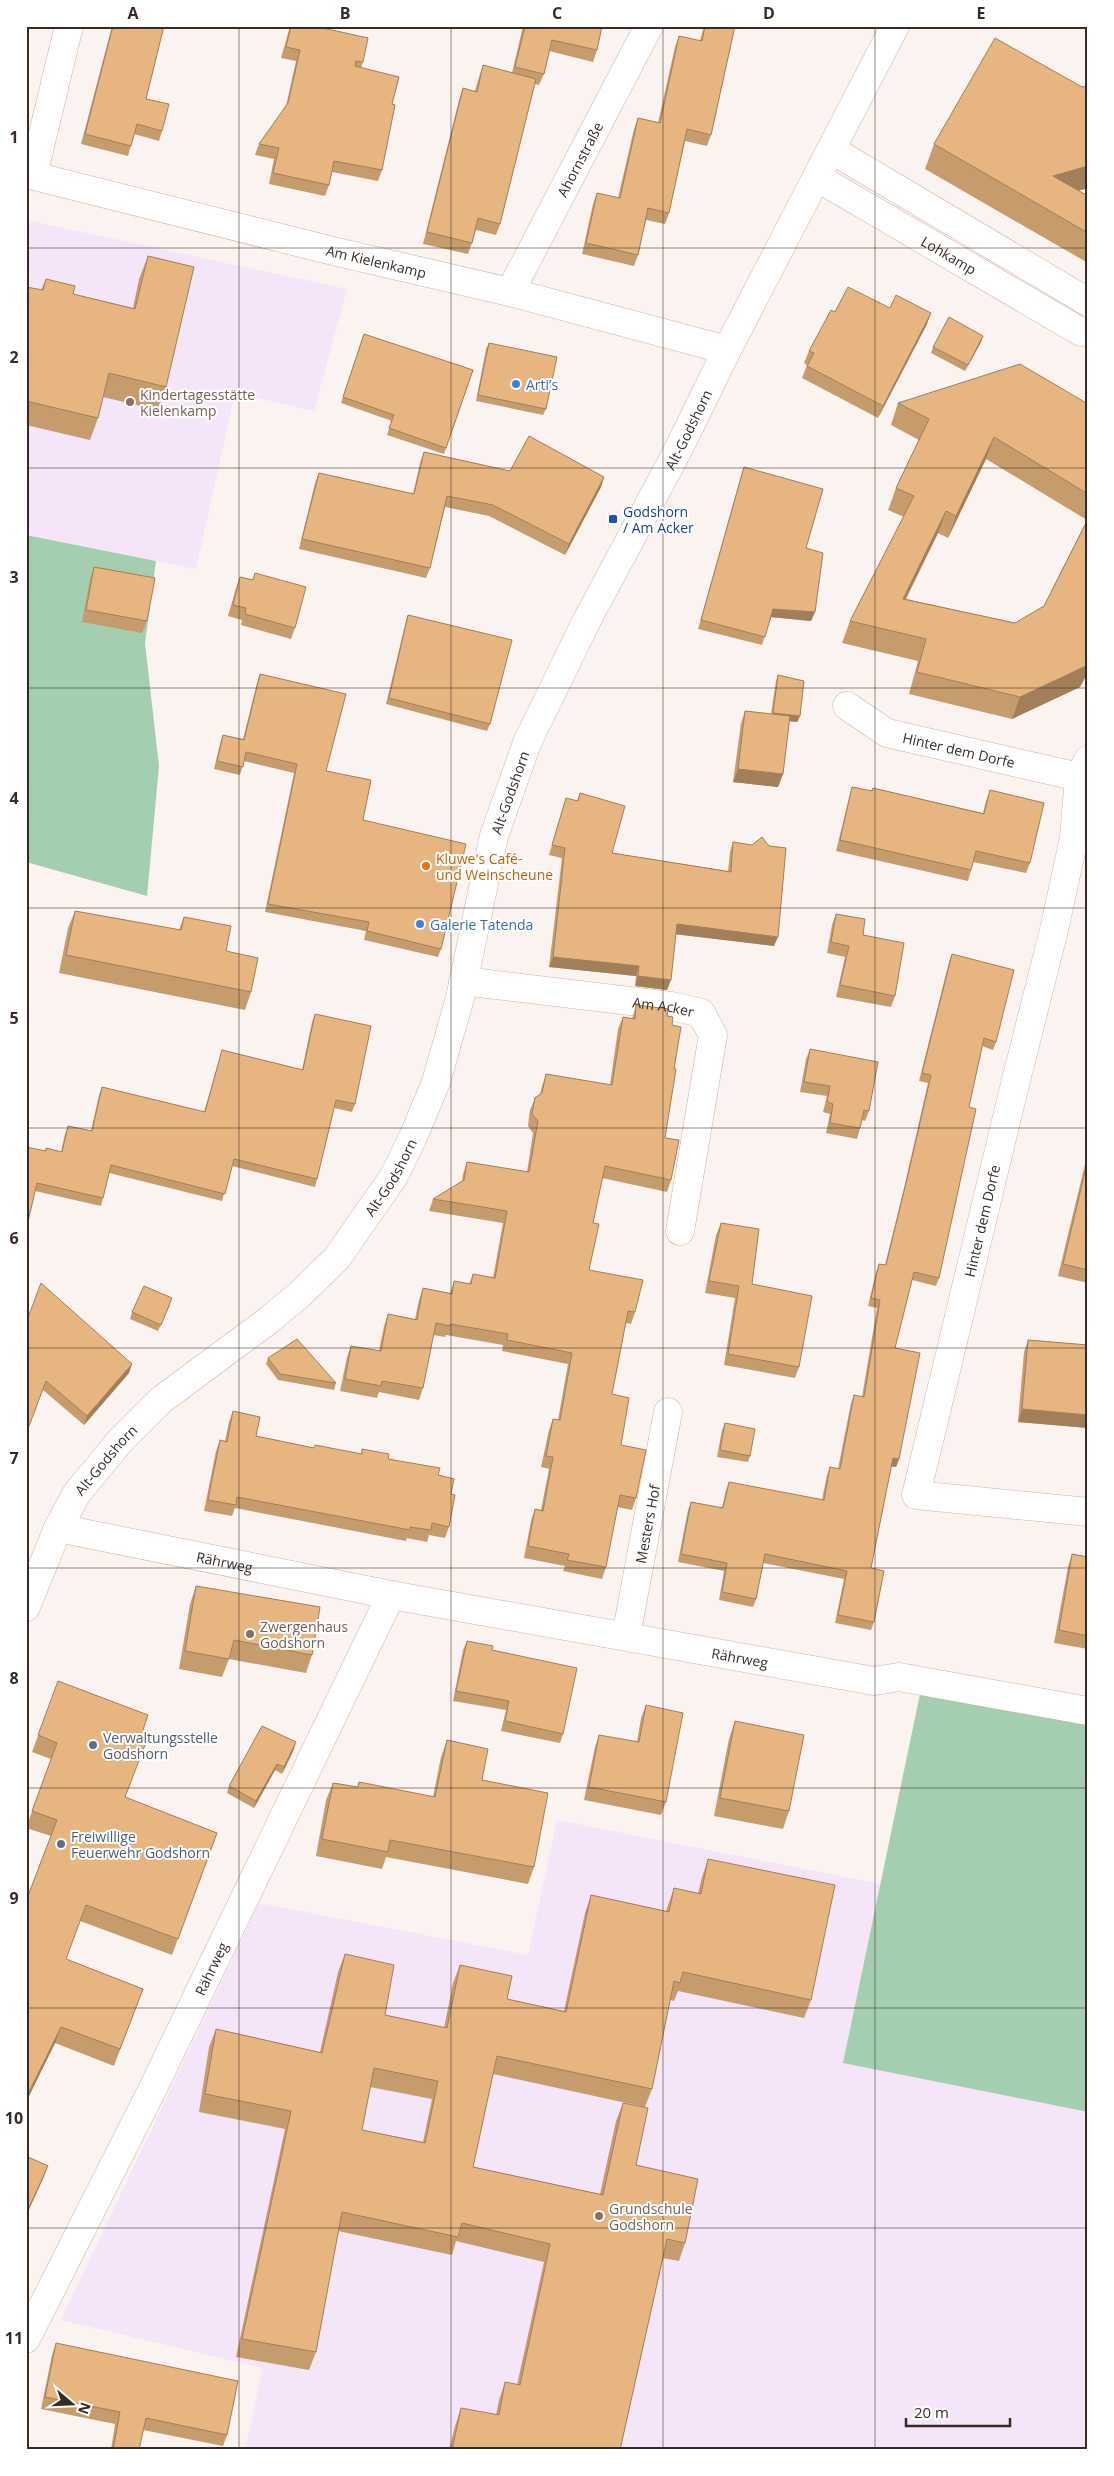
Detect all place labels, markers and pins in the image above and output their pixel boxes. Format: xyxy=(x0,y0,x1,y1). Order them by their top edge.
place label: Arti’s xyxy=(526,375,558,394)
marker: Arti’s xyxy=(510,378,522,390)
place label: Kindertagesstätte Kielenkamp xyxy=(140,385,255,420)
marker: Kindertagesstätte Kielenkamp xyxy=(124,396,136,408)
place label: Godshorn / Am Acker xyxy=(623,502,694,537)
marker: Godshorn / Am Acker xyxy=(607,513,619,525)
place label: Kluwe's Café- und Weinscheune xyxy=(436,849,553,884)
marker: Kluwe's Café- und Weinscheune xyxy=(420,860,432,872)
place label: Galerie Tatenda xyxy=(430,915,533,934)
marker: Galerie Tatenda xyxy=(414,918,426,930)
place label: Zwergenhaus Godshorn xyxy=(260,1617,348,1652)
marker: Zwergenhaus Godshorn xyxy=(244,1628,256,1640)
place label: Verwaltungsstelle Godshorn xyxy=(103,1728,218,1763)
marker: Verwaltungsstelle Godshorn xyxy=(87,1739,99,1751)
place label: Freiwillige Feuerwehr Godshorn xyxy=(71,1827,210,1862)
marker: Freiwillige Feuerwehr Godshorn xyxy=(55,1838,67,1850)
place label: Grundschule Godshorn xyxy=(609,2199,693,2234)
marker: Grundschule Godshorn xyxy=(593,2210,605,2222)

